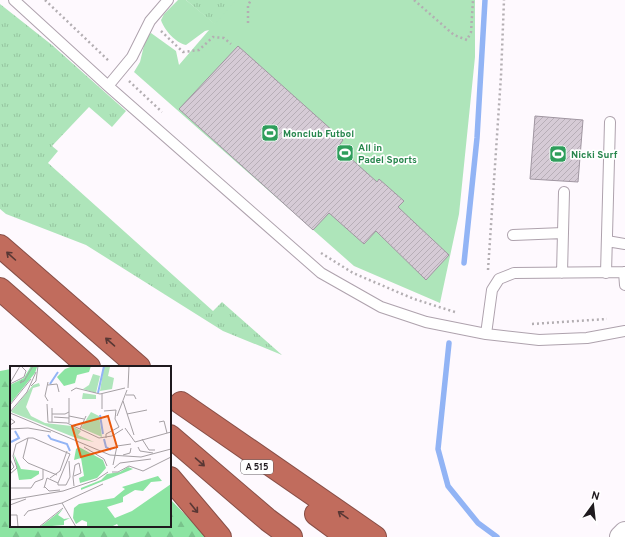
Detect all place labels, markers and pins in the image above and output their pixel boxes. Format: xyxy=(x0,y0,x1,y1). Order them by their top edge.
sports icon: Monclub Futbol xyxy=(260,123,280,143)
place label: Monclub Futbol xyxy=(283,128,354,141)
place label: All in Padel Sports xyxy=(358,142,417,167)
sports icon: All in Padel Sports xyxy=(335,143,355,163)
sports icon: Nicki Surf xyxy=(548,144,568,164)
place label: Nicki Surf xyxy=(571,149,618,162)

